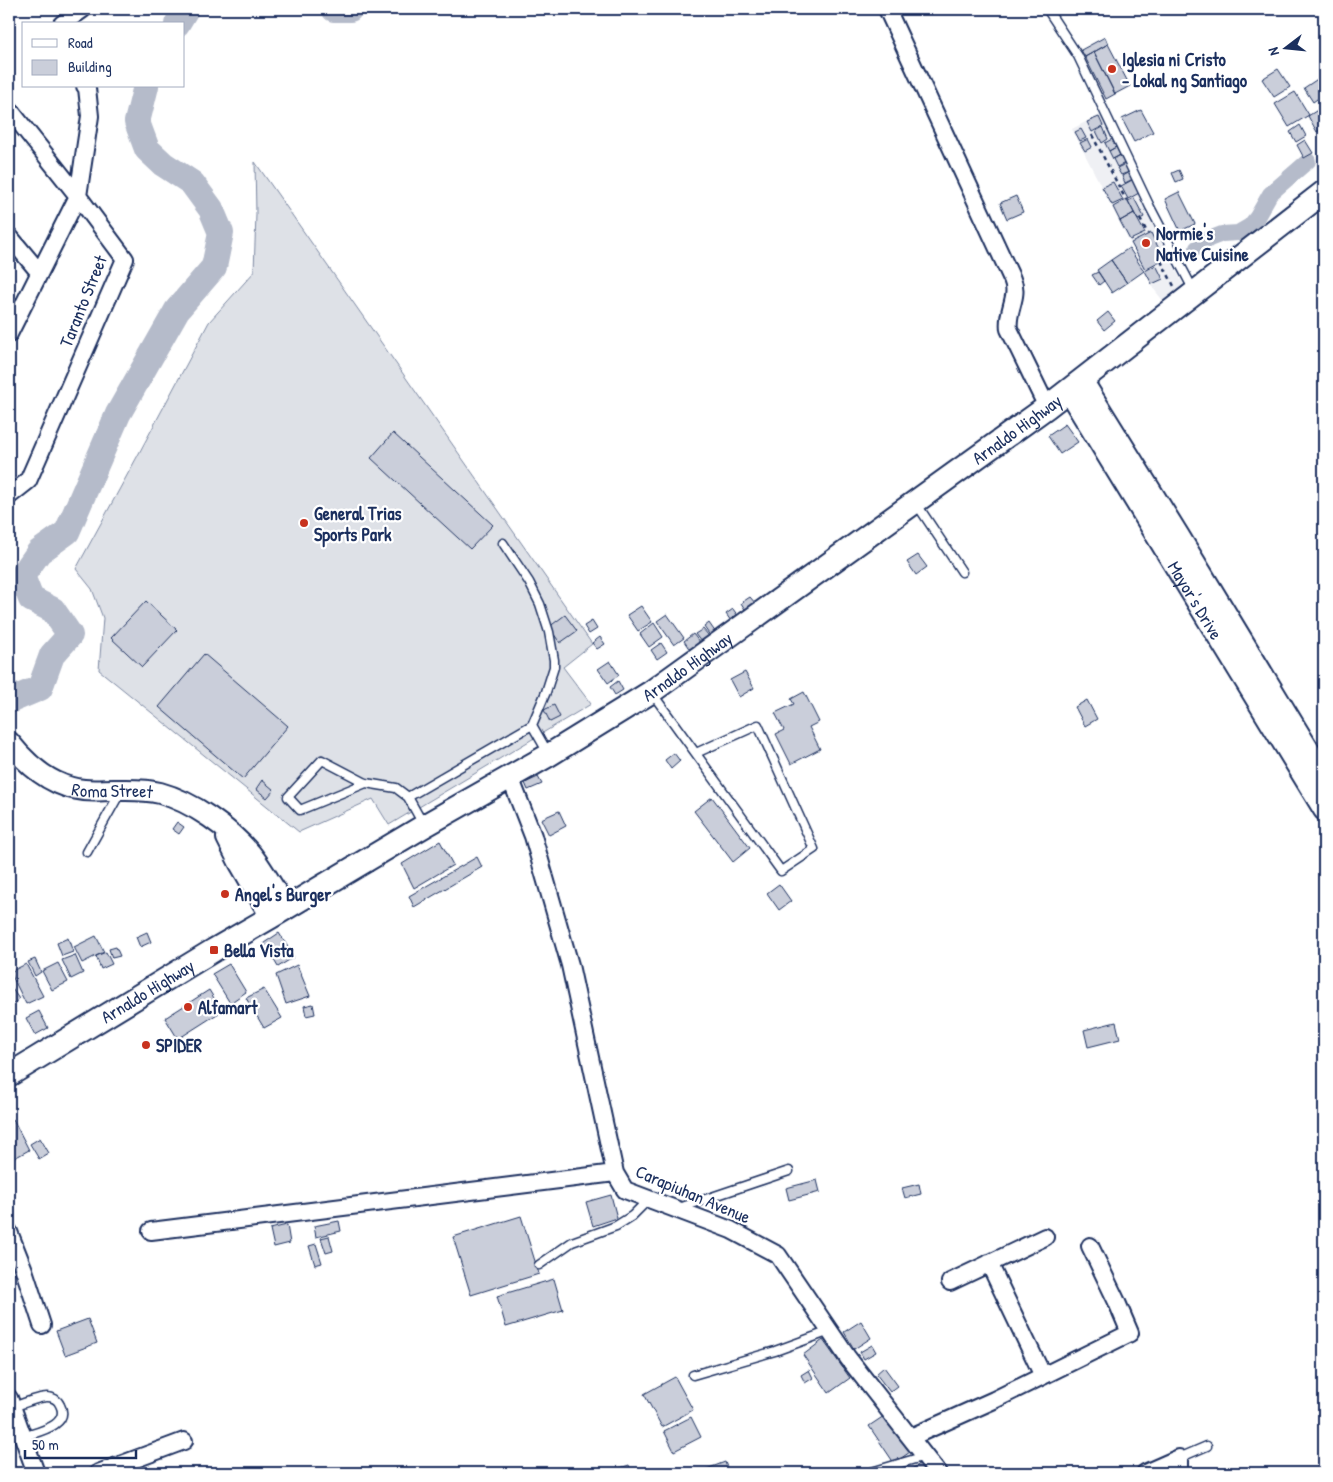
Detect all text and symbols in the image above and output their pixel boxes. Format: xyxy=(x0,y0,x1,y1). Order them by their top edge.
legend xyxy=(22,22,185,88)
north arrow xyxy=(1260,22,1310,72)
text: Road xyxy=(68,32,93,53)
text: N xyxy=(1263,45,1283,58)
place label: Iglesia ni Cristo - Lokal ng Santiago xyxy=(1122,47,1248,94)
text: Building xyxy=(68,56,112,77)
marker: Iglesia ni Cristo - Lokal ng Santiago xyxy=(1106,63,1118,75)
place label: Normie's Native Cuisine xyxy=(1156,221,1250,267)
marker: Normie's Native Cuisine xyxy=(1140,237,1152,249)
street label: Taranto Street xyxy=(53,251,113,351)
street label: Arnaldo Highway xyxy=(967,388,1067,470)
place label: General Trias Sports Park xyxy=(314,501,401,548)
marker: General Trias Sports Park xyxy=(298,517,310,529)
street label: Mayor's Drive xyxy=(1162,556,1229,644)
street label: Arnaldo Highway xyxy=(637,625,737,707)
street label: Roma Street xyxy=(70,776,155,804)
place label: Angel's Burger xyxy=(235,882,331,908)
marker: Angel's Burger xyxy=(219,888,231,900)
place label: Bella Vista xyxy=(224,938,295,963)
marker: Bella Vista xyxy=(208,944,220,956)
street label: Arnaldo Highway xyxy=(96,952,199,1029)
place label: Alfamart xyxy=(198,995,258,1020)
marker: Alfamart xyxy=(182,1001,194,1013)
place label: SPIDER xyxy=(156,1033,203,1058)
marker: SPIDER xyxy=(140,1039,152,1051)
street label: Carapiuhan Avenue xyxy=(632,1159,754,1229)
scale bar xyxy=(25,1427,136,1459)
text: 50 m xyxy=(32,1434,59,1455)

